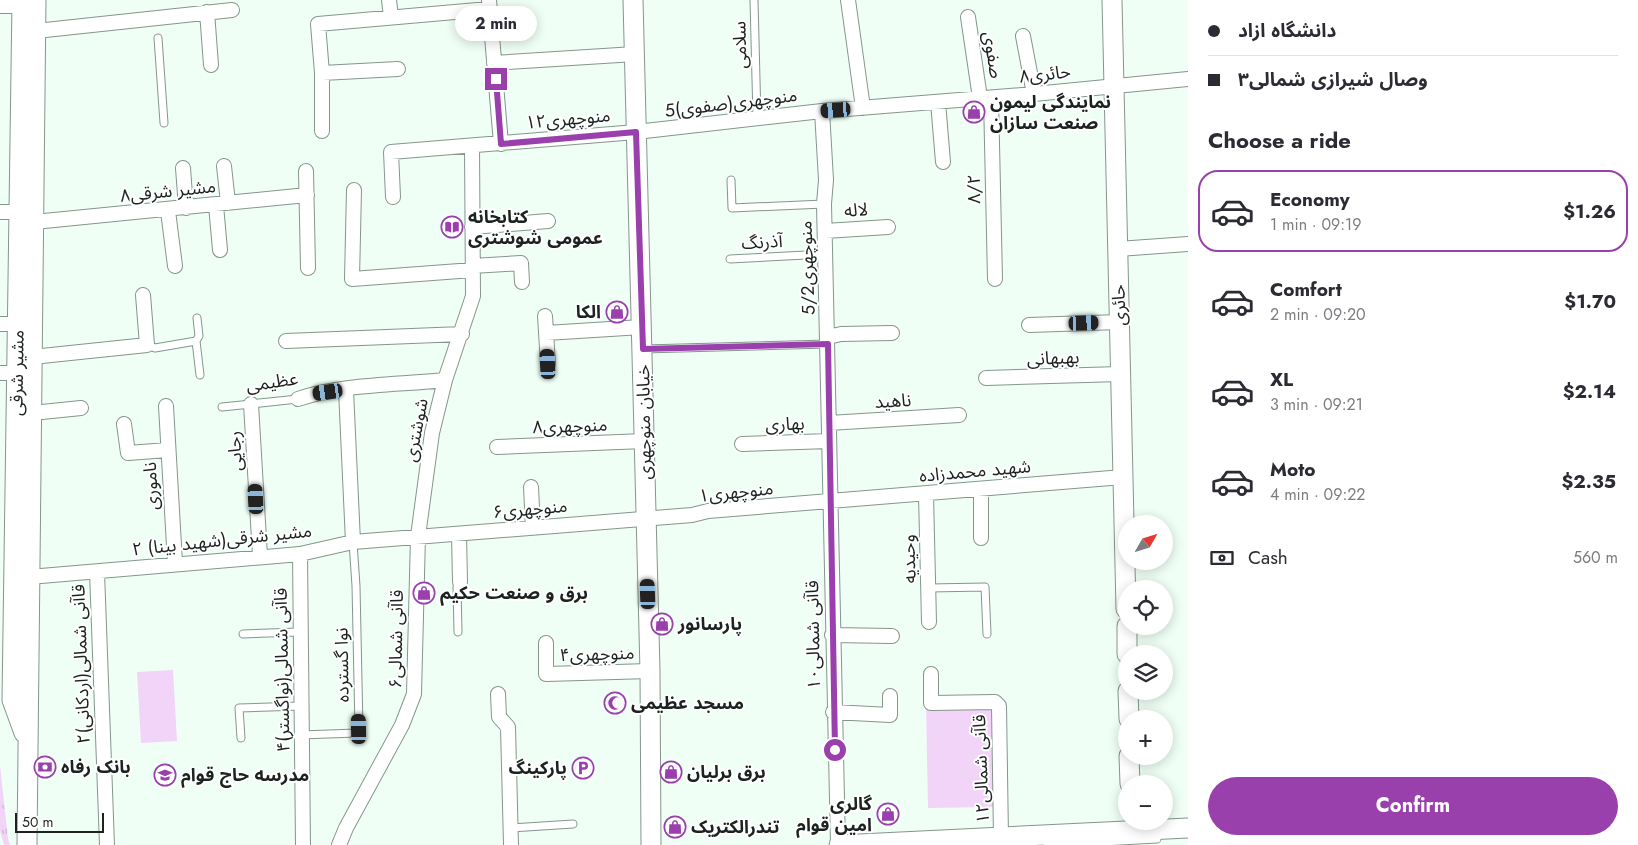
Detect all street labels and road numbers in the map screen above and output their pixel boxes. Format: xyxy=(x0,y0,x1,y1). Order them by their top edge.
street label: سلامی xyxy=(726,21,754,69)
street label: صفوی xyxy=(976,30,1010,80)
street label: حائری۸ xyxy=(1018,58,1072,90)
street label: 5منوچهری(صفوی) xyxy=(663,82,799,124)
street label: منوچهری۱۲ xyxy=(524,102,612,136)
street label: مشیر شرقی۸ xyxy=(119,173,217,209)
street label: ۸/۲ xyxy=(961,174,987,204)
street label: لاله xyxy=(843,196,869,224)
street label: 5/2منوچهری xyxy=(792,220,822,316)
street label: آذرنگ xyxy=(741,228,784,256)
street label: حائری xyxy=(1105,284,1133,326)
street label: مشیر شرقی xyxy=(3,330,31,416)
street label: بهبهانی xyxy=(1026,344,1080,372)
street label: خیابان منوچهری xyxy=(630,364,658,480)
street label: عظیمی xyxy=(244,365,300,399)
street label: ناهید xyxy=(874,387,912,415)
street label: شوشتری xyxy=(397,396,435,464)
street label: بهاری xyxy=(765,410,805,438)
street label: منوچهری۸ xyxy=(532,412,608,440)
street label: رجایی xyxy=(221,430,249,472)
street label: شهید محمدزاده xyxy=(918,453,1032,489)
street label: ناموری xyxy=(137,461,165,511)
street label: منوچهری۱ xyxy=(697,475,775,509)
street label: منوچهری۶ xyxy=(492,493,568,525)
street label: ۲ مشیر شرقی(شهید بینا) xyxy=(131,518,313,562)
street label: وحیدیه xyxy=(895,534,923,584)
street label: قاآنی شمالی۱۰ xyxy=(799,580,827,690)
street label: ۲قاآنی شمالی(اردکانی) xyxy=(65,584,97,744)
street label: ۴قاآنی شمالی(نواگستر) xyxy=(268,588,296,752)
street label: قاآنی شمالی۶ xyxy=(382,589,410,689)
street label: نوا گسترده xyxy=(328,627,356,703)
street label: منوچهری۴ xyxy=(559,640,635,668)
street label: قاآنی شمالی۱۲ xyxy=(966,714,996,824)

